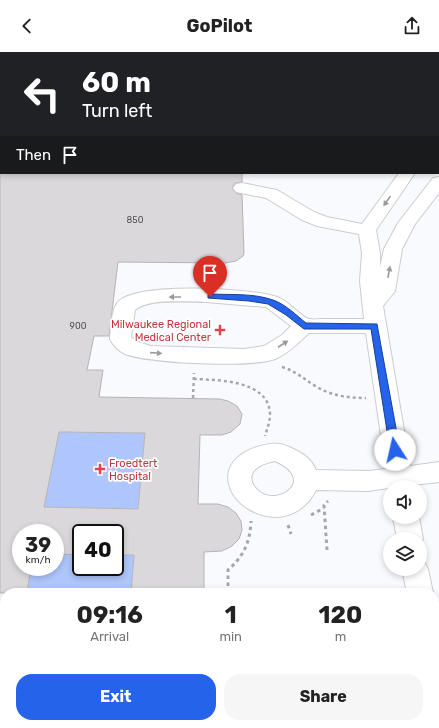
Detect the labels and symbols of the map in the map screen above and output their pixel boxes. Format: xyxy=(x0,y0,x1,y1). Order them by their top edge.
one-way arrow xyxy=(383,196,391,207)
house number: 850 xyxy=(127,215,144,225)
pin xyxy=(193,256,227,297)
one-way arrow xyxy=(386,266,392,279)
one-way arrow xyxy=(168,294,181,300)
place label: Milwaukee Regional Medical Center xyxy=(111,318,212,344)
house number: 900 xyxy=(70,321,87,331)
marker: Milwaukee Regional Medical Center xyxy=(214,324,226,336)
one-way arrow xyxy=(277,340,289,347)
one-way arrow xyxy=(150,349,162,356)
position arrow xyxy=(374,429,416,471)
place label: Froedtert Hospital xyxy=(109,457,158,483)
marker: Froedtert Hospital xyxy=(94,463,106,475)
speed limit sign: 40 xyxy=(72,524,124,576)

